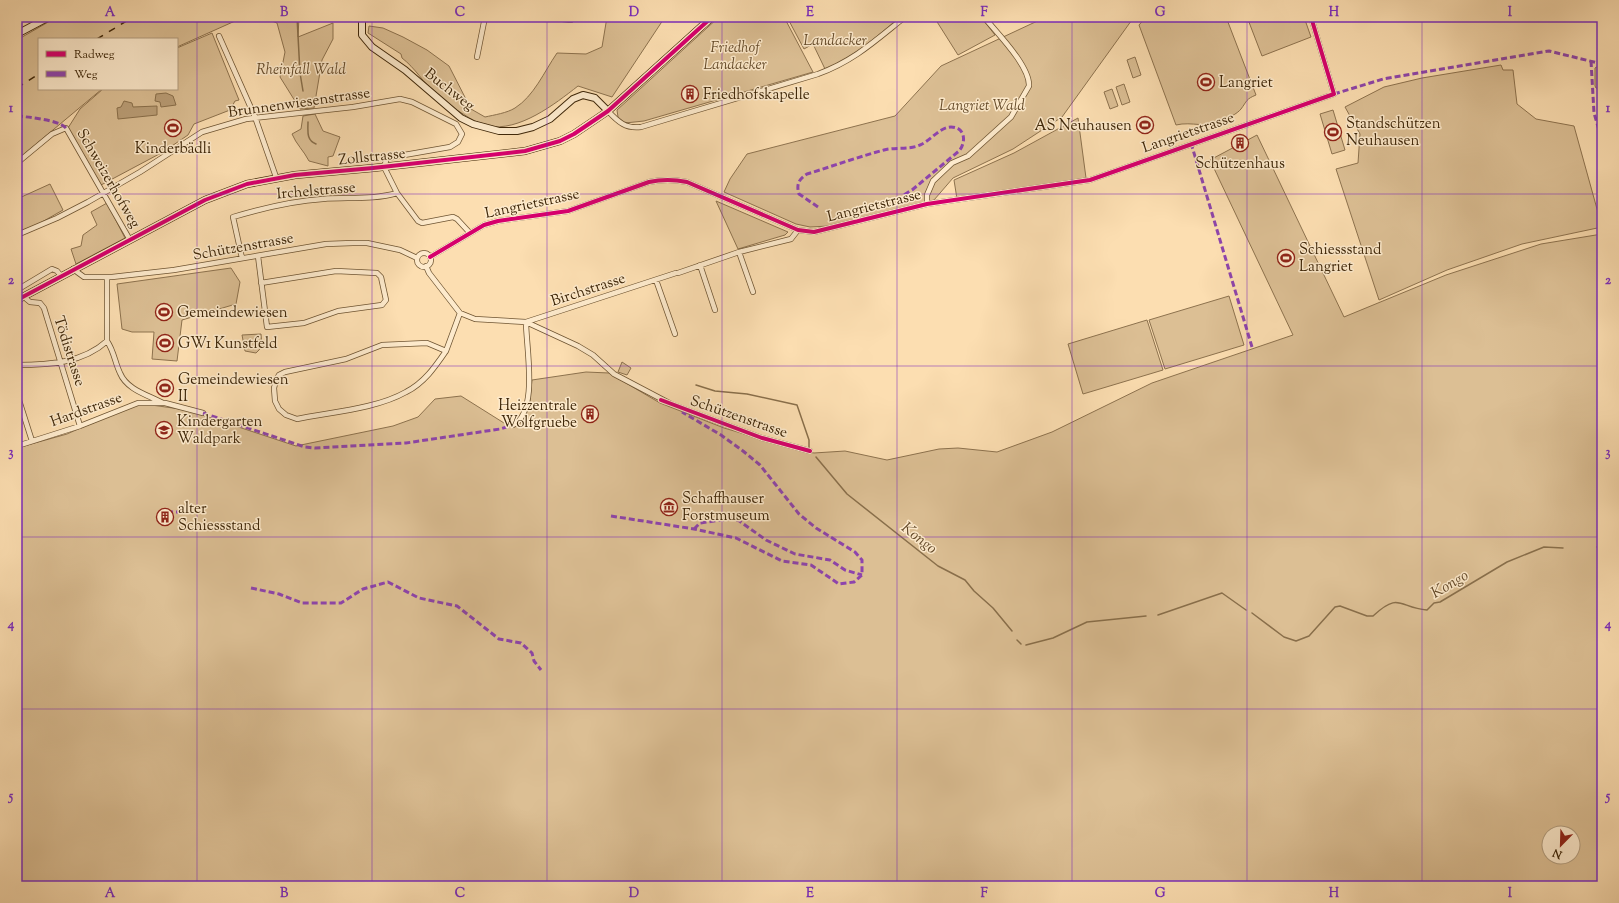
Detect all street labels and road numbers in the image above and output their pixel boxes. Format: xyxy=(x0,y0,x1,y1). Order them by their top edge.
street label: Buchweg xyxy=(420,64,479,116)
street label: Brunnenwiesenstrasse xyxy=(227,83,372,124)
street label: Langrietstrasse xyxy=(1140,108,1237,159)
street label: Schweizerhofweg xyxy=(71,125,145,232)
street label: Zollstrasse xyxy=(338,144,407,171)
street label: Irchelstrasse xyxy=(276,178,357,205)
street label: Langrietstrasse xyxy=(483,184,582,225)
street label: Langrietstrasse xyxy=(825,185,924,228)
street label: Schützenstrasse xyxy=(191,228,295,267)
street label: Birchstrasse xyxy=(549,269,628,312)
street label: Tödistrasse xyxy=(47,314,90,389)
street label: Hardstrasse xyxy=(48,388,125,433)
street label: Schützenstrasse xyxy=(687,391,790,444)

